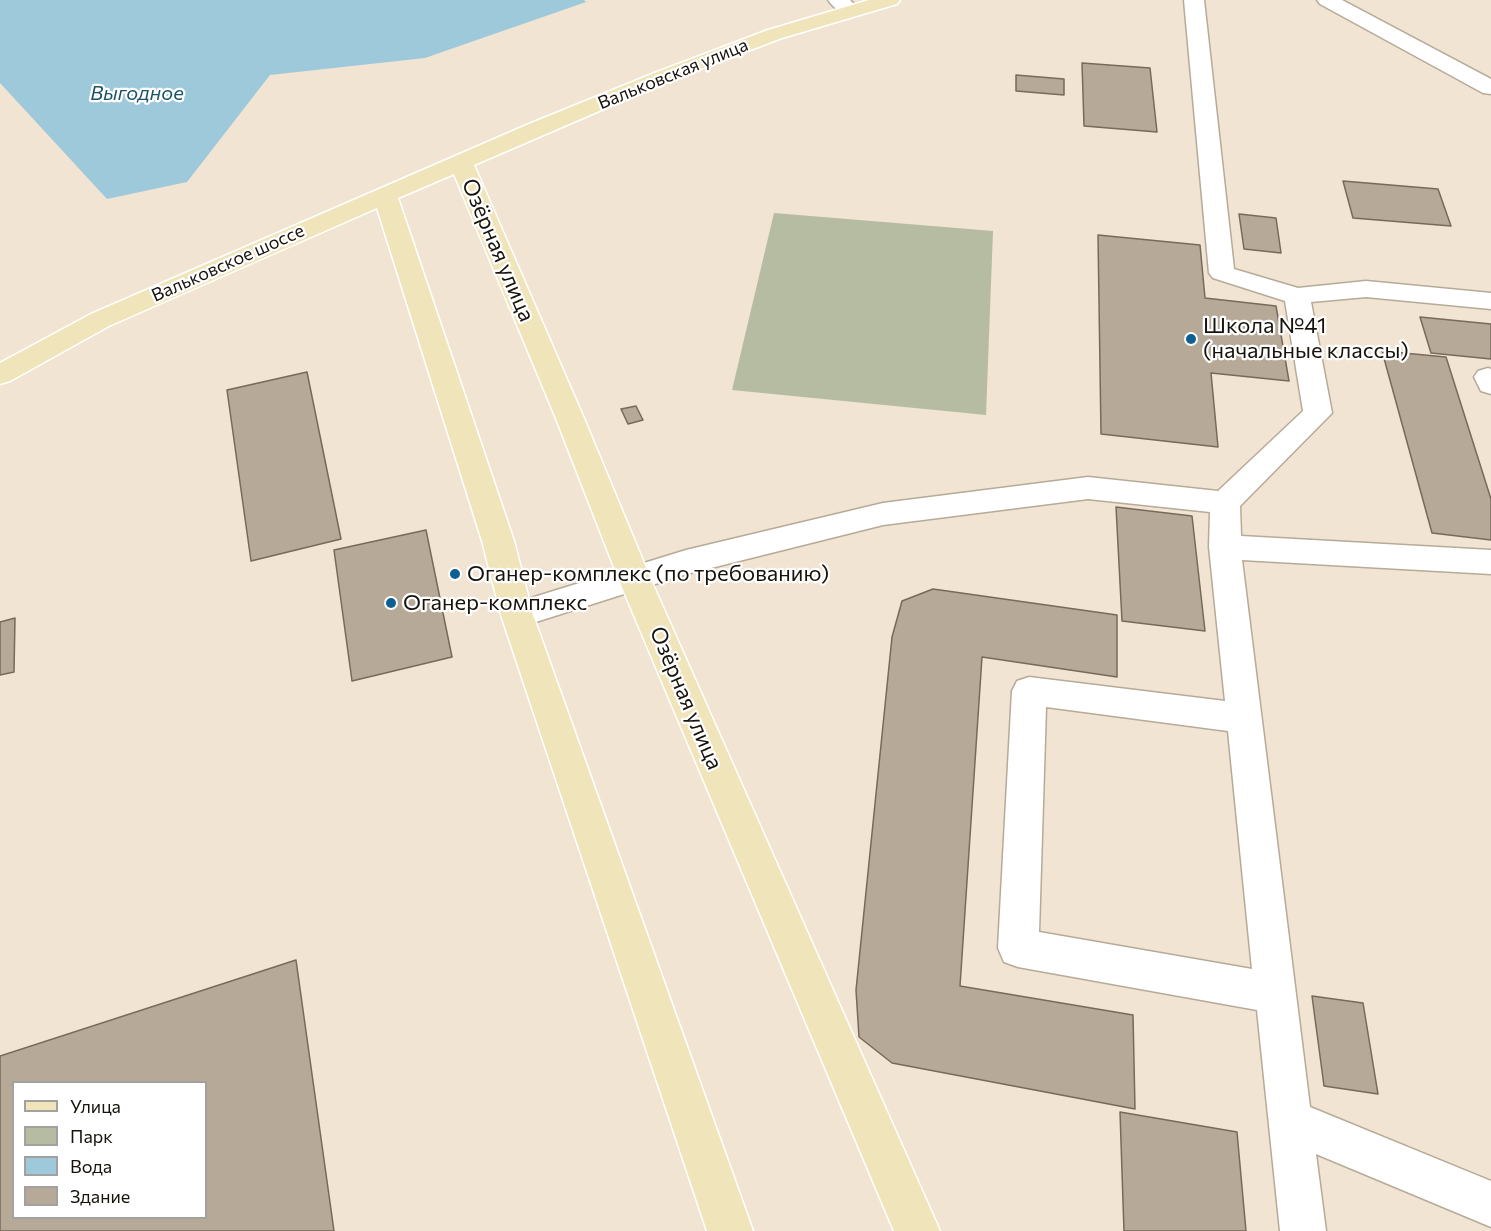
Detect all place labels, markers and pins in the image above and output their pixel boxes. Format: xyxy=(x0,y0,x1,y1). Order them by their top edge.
place label: Школа №41 (начальные классы) xyxy=(1203,313,1409,364)
marker: Школа №41 (начальные классы) xyxy=(1184,332,1198,346)
place label: Оганер-комплекс (по требованию) xyxy=(467,561,829,587)
marker: Оганер-комплекс (по требованию) xyxy=(448,567,462,581)
place label: Оганер-комплекс xyxy=(403,590,587,616)
marker: Оганер-комплекс xyxy=(384,596,398,610)

